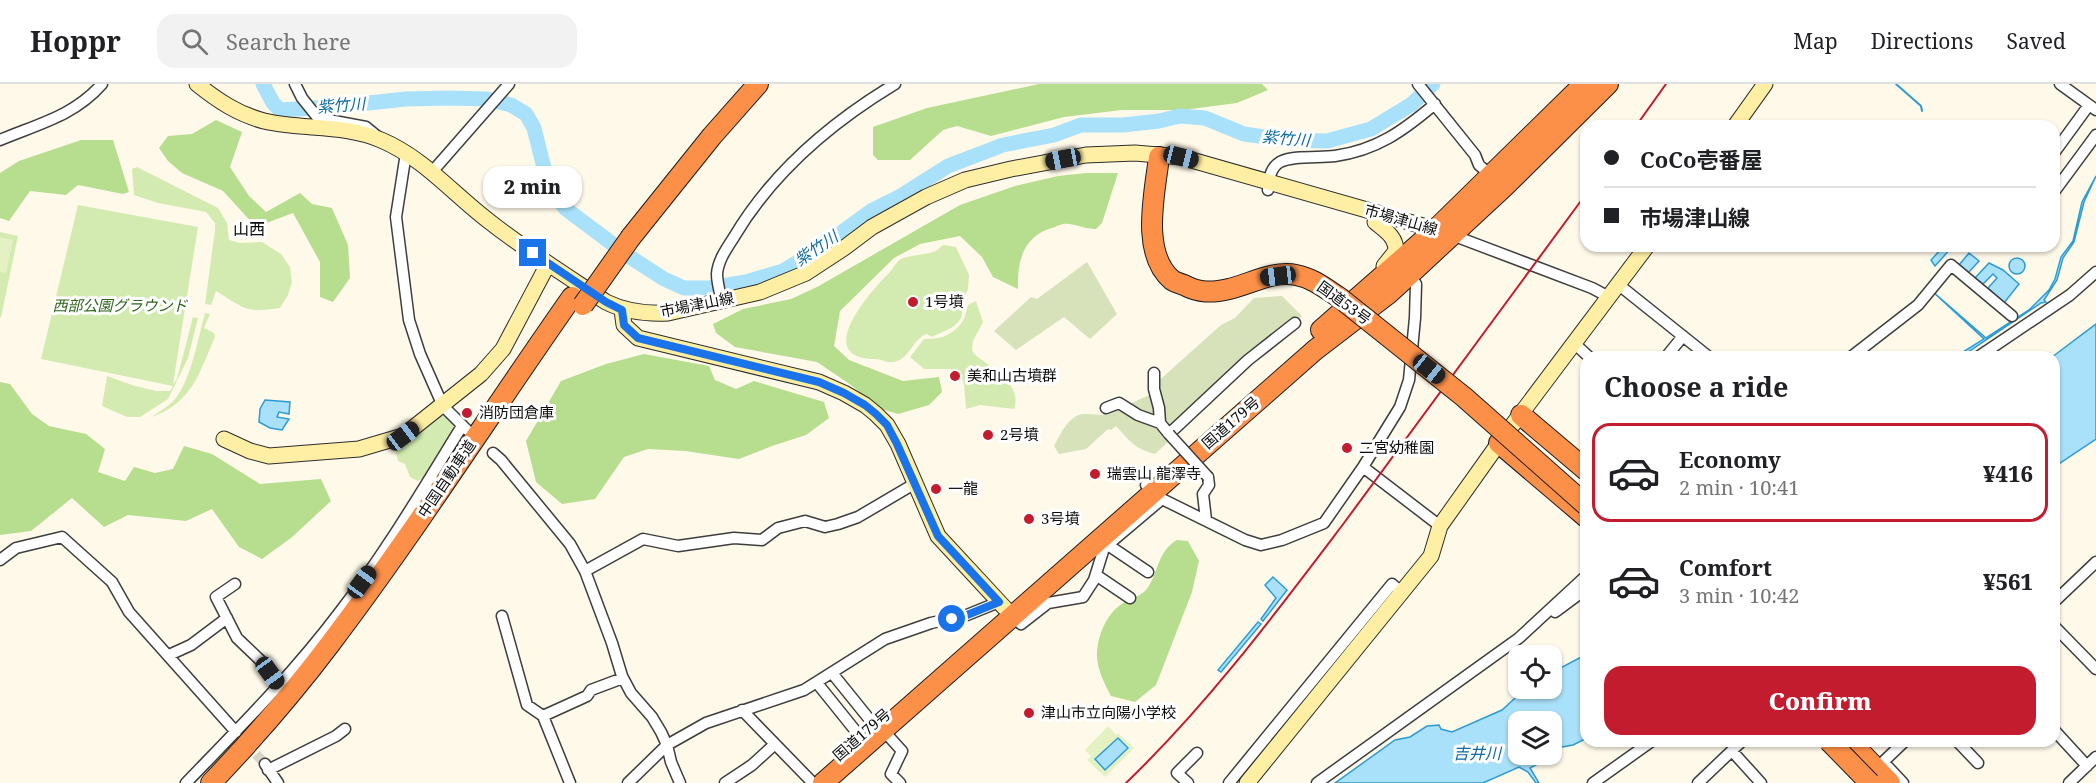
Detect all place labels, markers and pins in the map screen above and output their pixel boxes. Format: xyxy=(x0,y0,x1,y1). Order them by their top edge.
place label: 1号墳 xyxy=(925,291,963,311)
marker: 1号墳 xyxy=(906,295,920,309)
place label: 美和山古墳群 xyxy=(967,365,1057,385)
marker: 美和山古墳群 xyxy=(948,369,962,383)
place label: 消防団倉庫 xyxy=(479,402,554,422)
marker: 消防団倉庫 xyxy=(460,406,474,420)
place label: 2号墳 xyxy=(1000,424,1038,444)
marker: 2号墳 xyxy=(981,428,995,442)
place label: 二宮幼稚園 xyxy=(1359,437,1434,457)
marker: 二宮幼稚園 xyxy=(1340,441,1354,455)
place label: 瑞雲山 龍澤寺 xyxy=(1107,463,1201,483)
marker: 瑞雲山 龍澤寺 xyxy=(1088,467,1102,481)
place label: 一龍 xyxy=(948,478,978,498)
marker: 一龍 xyxy=(929,482,943,496)
place label: 3号墳 xyxy=(1041,508,1079,528)
marker: 3号墳 xyxy=(1022,512,1036,526)
place label: 津山市立向陽小学校 xyxy=(1041,702,1176,722)
marker: 津山市立向陽小学校 xyxy=(1022,706,1036,720)

